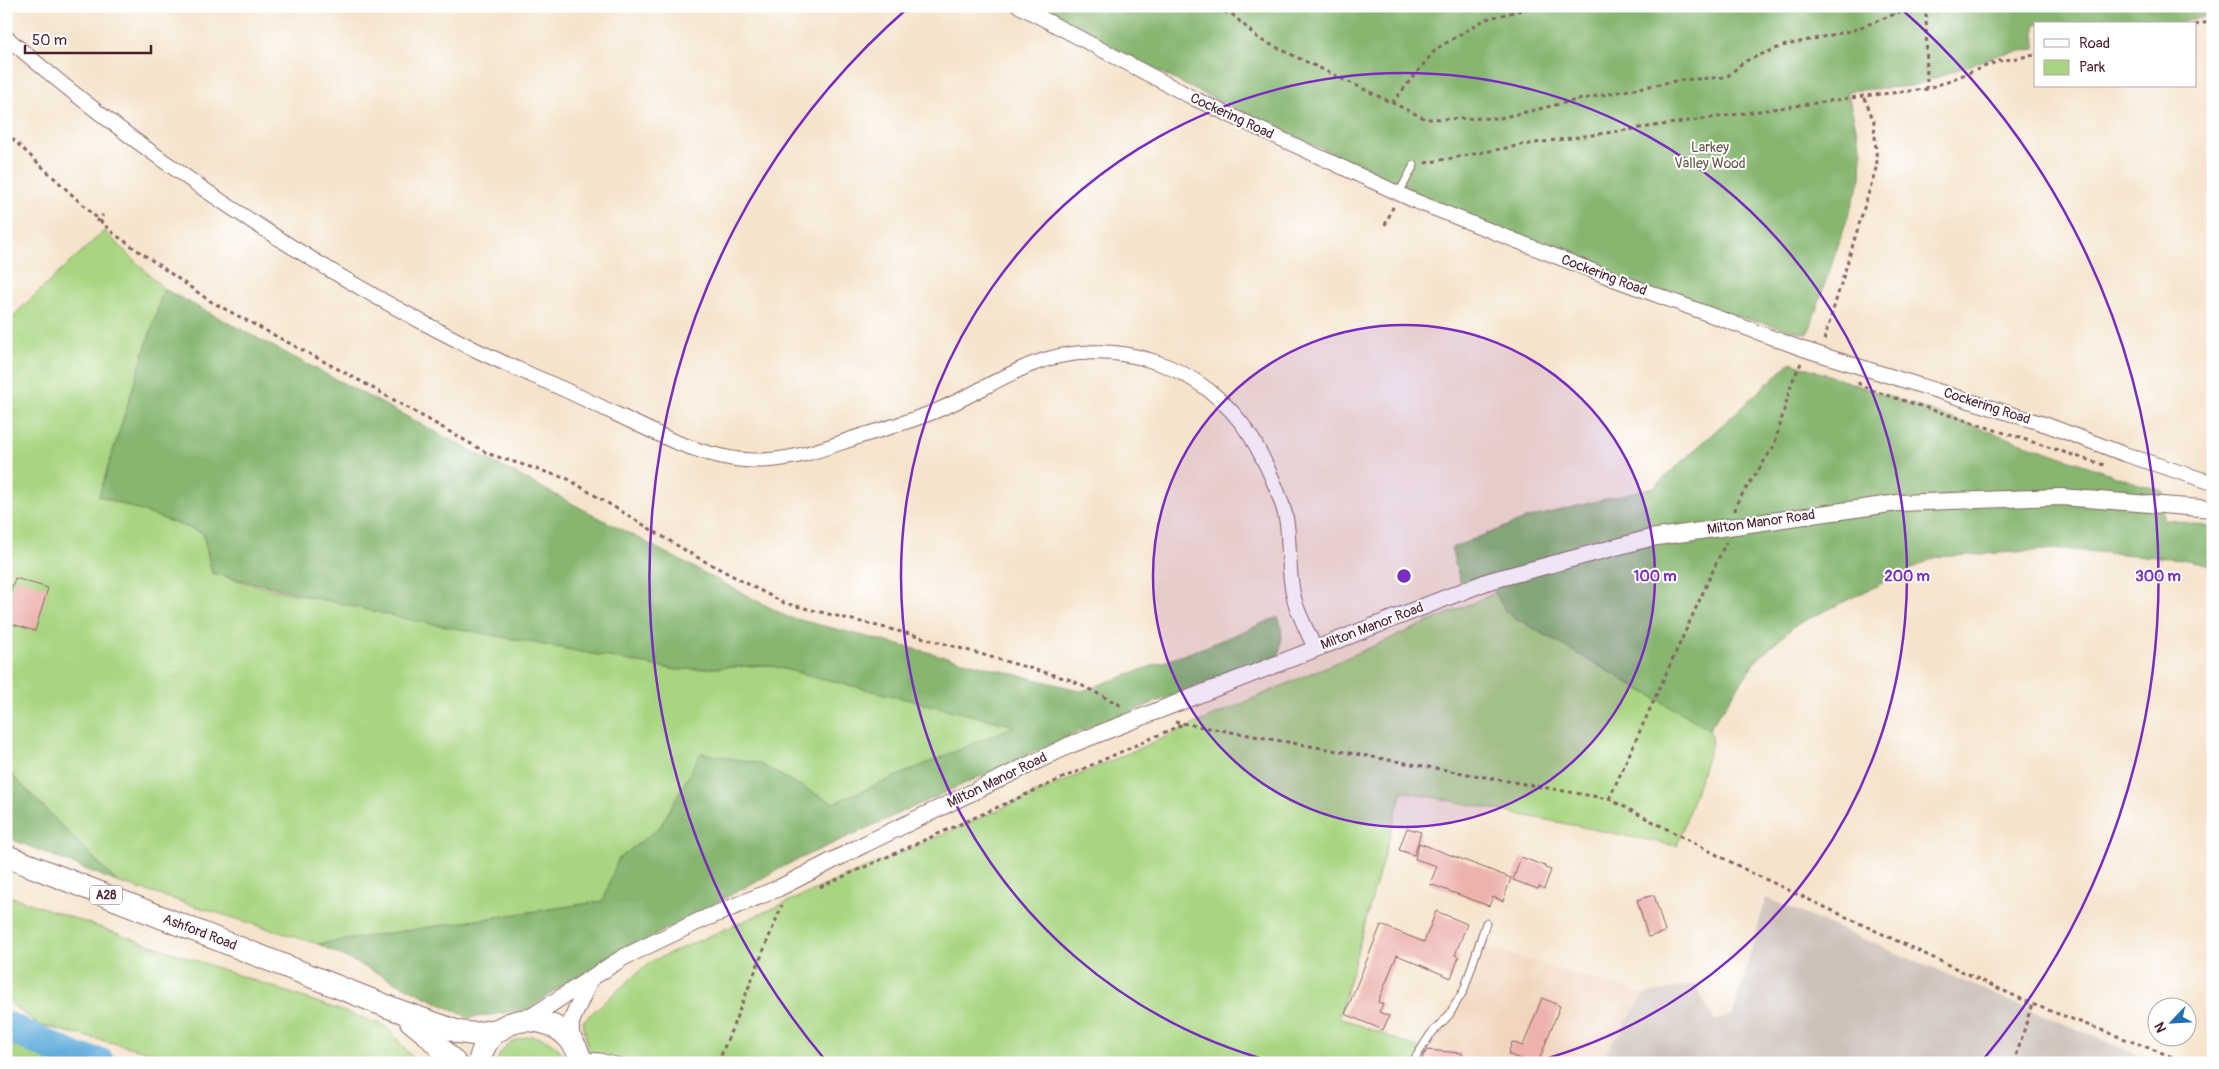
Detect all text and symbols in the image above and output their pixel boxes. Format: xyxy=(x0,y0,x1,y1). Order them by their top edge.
scale bar xyxy=(25,22,151,54)
legend xyxy=(2034,22,2196,88)
text: 50 m xyxy=(32,31,67,50)
text: Road xyxy=(2079,34,2110,53)
text: Park xyxy=(2079,58,2106,77)
street label: Cockering Road xyxy=(1187,89,1277,143)
park label: Larkey Valley Wood xyxy=(1674,139,1746,172)
street label: Cockering Road xyxy=(1559,251,1649,299)
street label: Cockering Road xyxy=(1941,384,2033,428)
street label: Milton Manor Road xyxy=(1706,506,1816,538)
centre of rings xyxy=(1395,567,1413,585)
text: 100 m xyxy=(1634,567,1676,586)
text: 200 m xyxy=(1884,567,1930,586)
text: 300 m xyxy=(2135,567,2181,586)
street label: Milton Manor Road xyxy=(1318,599,1426,653)
street label: Milton Manor Road xyxy=(944,748,1050,811)
road number: A28 xyxy=(90,886,122,904)
street label: Ashford Road xyxy=(161,910,240,954)
north arrow xyxy=(2146,996,2196,1046)
text: N xyxy=(2151,1019,2170,1035)

